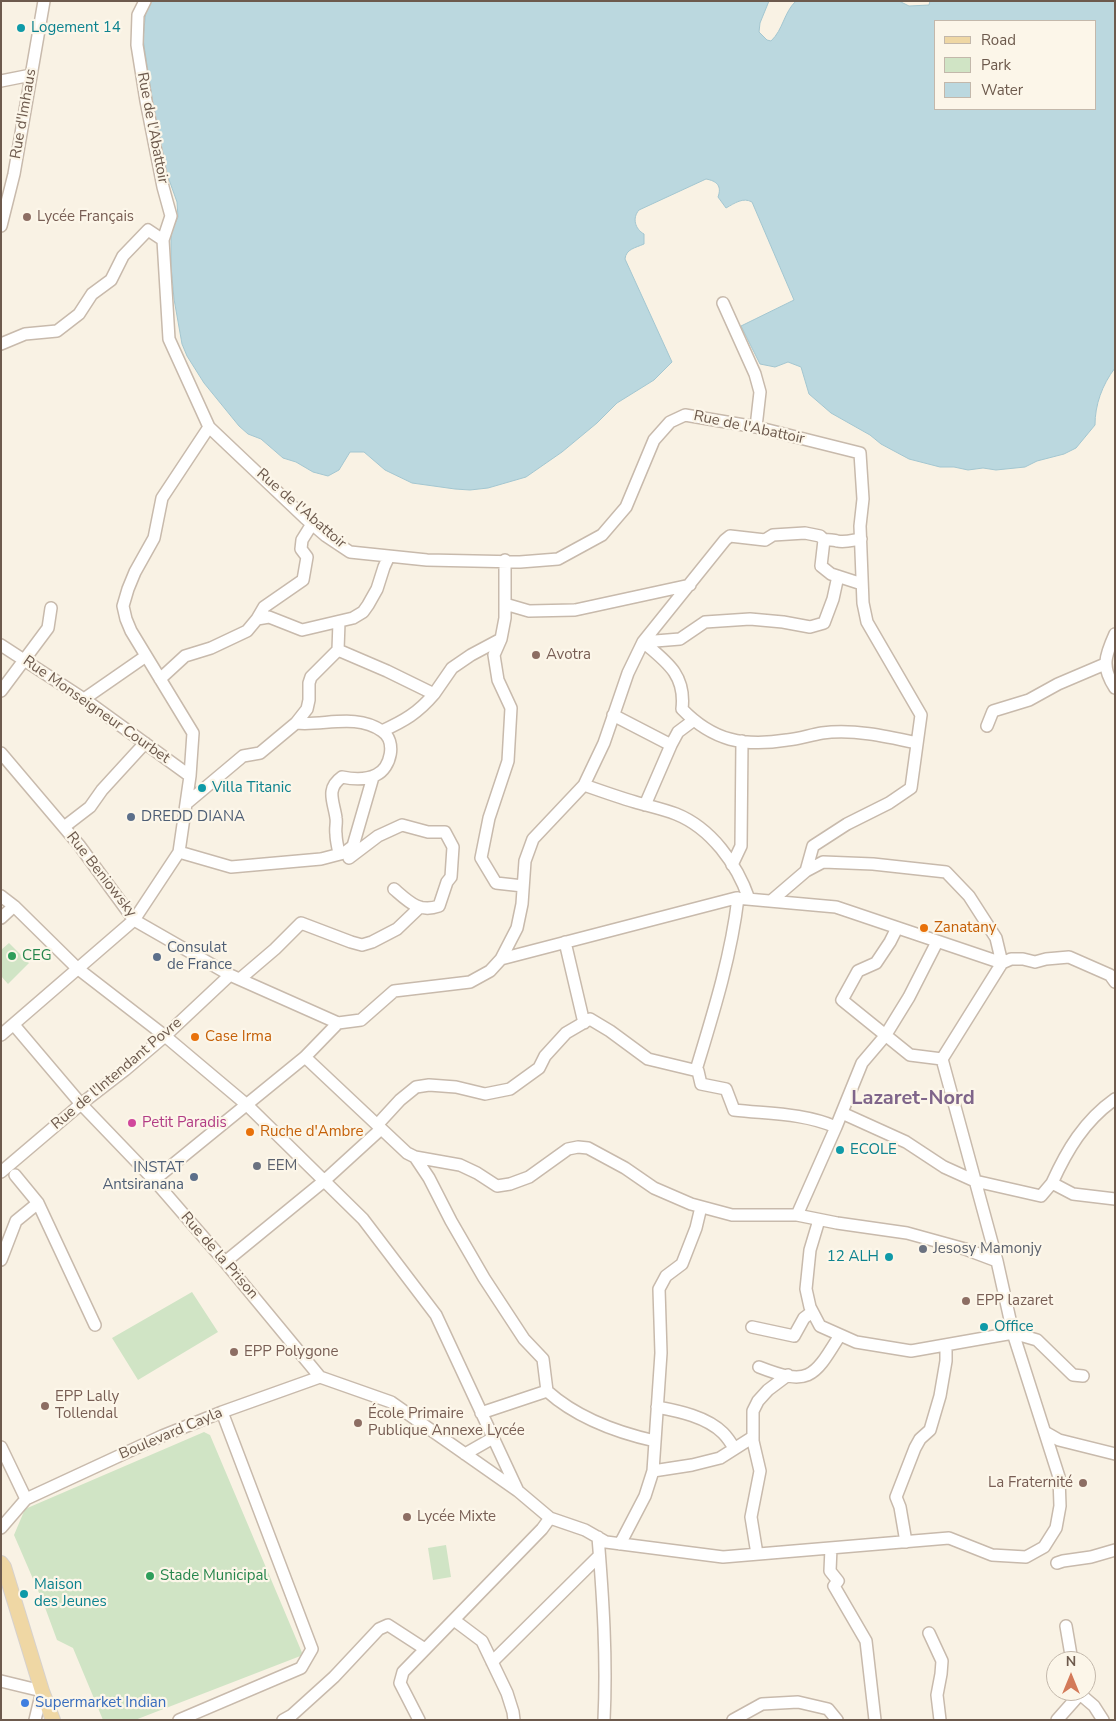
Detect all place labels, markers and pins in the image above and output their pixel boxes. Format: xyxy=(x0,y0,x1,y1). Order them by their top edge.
place label: Logement 14 xyxy=(31,19,121,37)
marker: Logement 14 xyxy=(15,22,27,34)
place label: Lycée Français xyxy=(37,208,134,226)
marker: Lycée Français xyxy=(21,211,33,223)
place label: Avotra xyxy=(546,646,591,664)
marker: Avotra xyxy=(530,649,542,661)
place label: Villa Titanic xyxy=(212,779,291,797)
marker: Villa Titanic xyxy=(196,782,208,794)
place label: DREDD DIANA xyxy=(141,808,245,826)
marker: DREDD DIANA xyxy=(125,811,137,823)
place label: Zanatany xyxy=(934,919,996,937)
marker: Zanatany xyxy=(918,922,930,934)
place label: Consulat de France xyxy=(167,939,232,974)
place label: CEG xyxy=(22,947,52,965)
marker: CEG xyxy=(6,950,18,962)
marker: Consulat de France xyxy=(151,951,163,963)
place label: Case Irma xyxy=(205,1028,272,1046)
marker: Case Irma xyxy=(189,1031,201,1043)
place label: Petit Paradis xyxy=(142,1114,227,1132)
marker: Petit Paradis xyxy=(126,1117,138,1129)
place label: Ruche d'Ambre xyxy=(260,1123,364,1141)
marker: Ruche d'Ambre xyxy=(244,1126,256,1138)
place label: ECOLE xyxy=(850,1141,897,1159)
marker: ECOLE xyxy=(834,1144,846,1156)
place label: EEM xyxy=(267,1157,297,1175)
place label: INSTAT Antsiranana xyxy=(102,1159,184,1194)
marker: EEM xyxy=(251,1160,263,1172)
marker: INSTAT Antsiranana xyxy=(188,1171,200,1183)
place label: Jesosy Mamonjy xyxy=(933,1240,1042,1258)
marker: Jesosy Mamonjy xyxy=(917,1243,929,1255)
place label: 12 ALH xyxy=(827,1248,879,1266)
marker: 12 ALH xyxy=(883,1251,895,1263)
place label: EPP lazaret xyxy=(976,1292,1053,1310)
marker: EPP lazaret xyxy=(960,1295,972,1307)
place label: Office xyxy=(994,1318,1033,1336)
marker: Office xyxy=(978,1321,990,1333)
place label: EPP Polygone xyxy=(244,1343,339,1361)
marker: EPP Polygone xyxy=(228,1346,240,1358)
place label: EPP Lally Tollendal xyxy=(55,1388,119,1423)
marker: EPP Lally Tollendal xyxy=(39,1400,51,1412)
place label: École Primaire Publique Annexe Lycée xyxy=(368,1405,525,1440)
marker: École Primaire Publique Annexe Lycée xyxy=(352,1417,364,1429)
place label: La Fraternité xyxy=(988,1474,1073,1492)
marker: La Fraternité xyxy=(1077,1477,1089,1489)
place label: Lycée Mixte xyxy=(417,1508,496,1526)
marker: Lycée Mixte xyxy=(401,1511,413,1523)
place label: Stade Municipal xyxy=(160,1567,268,1585)
marker: Stade Municipal xyxy=(144,1570,156,1582)
place label: Maison des Jeunes xyxy=(34,1576,107,1611)
marker: Maison des Jeunes xyxy=(18,1588,30,1600)
place label: Supermarket Indian xyxy=(35,1694,166,1712)
marker: Supermarket Indian xyxy=(19,1697,31,1709)

